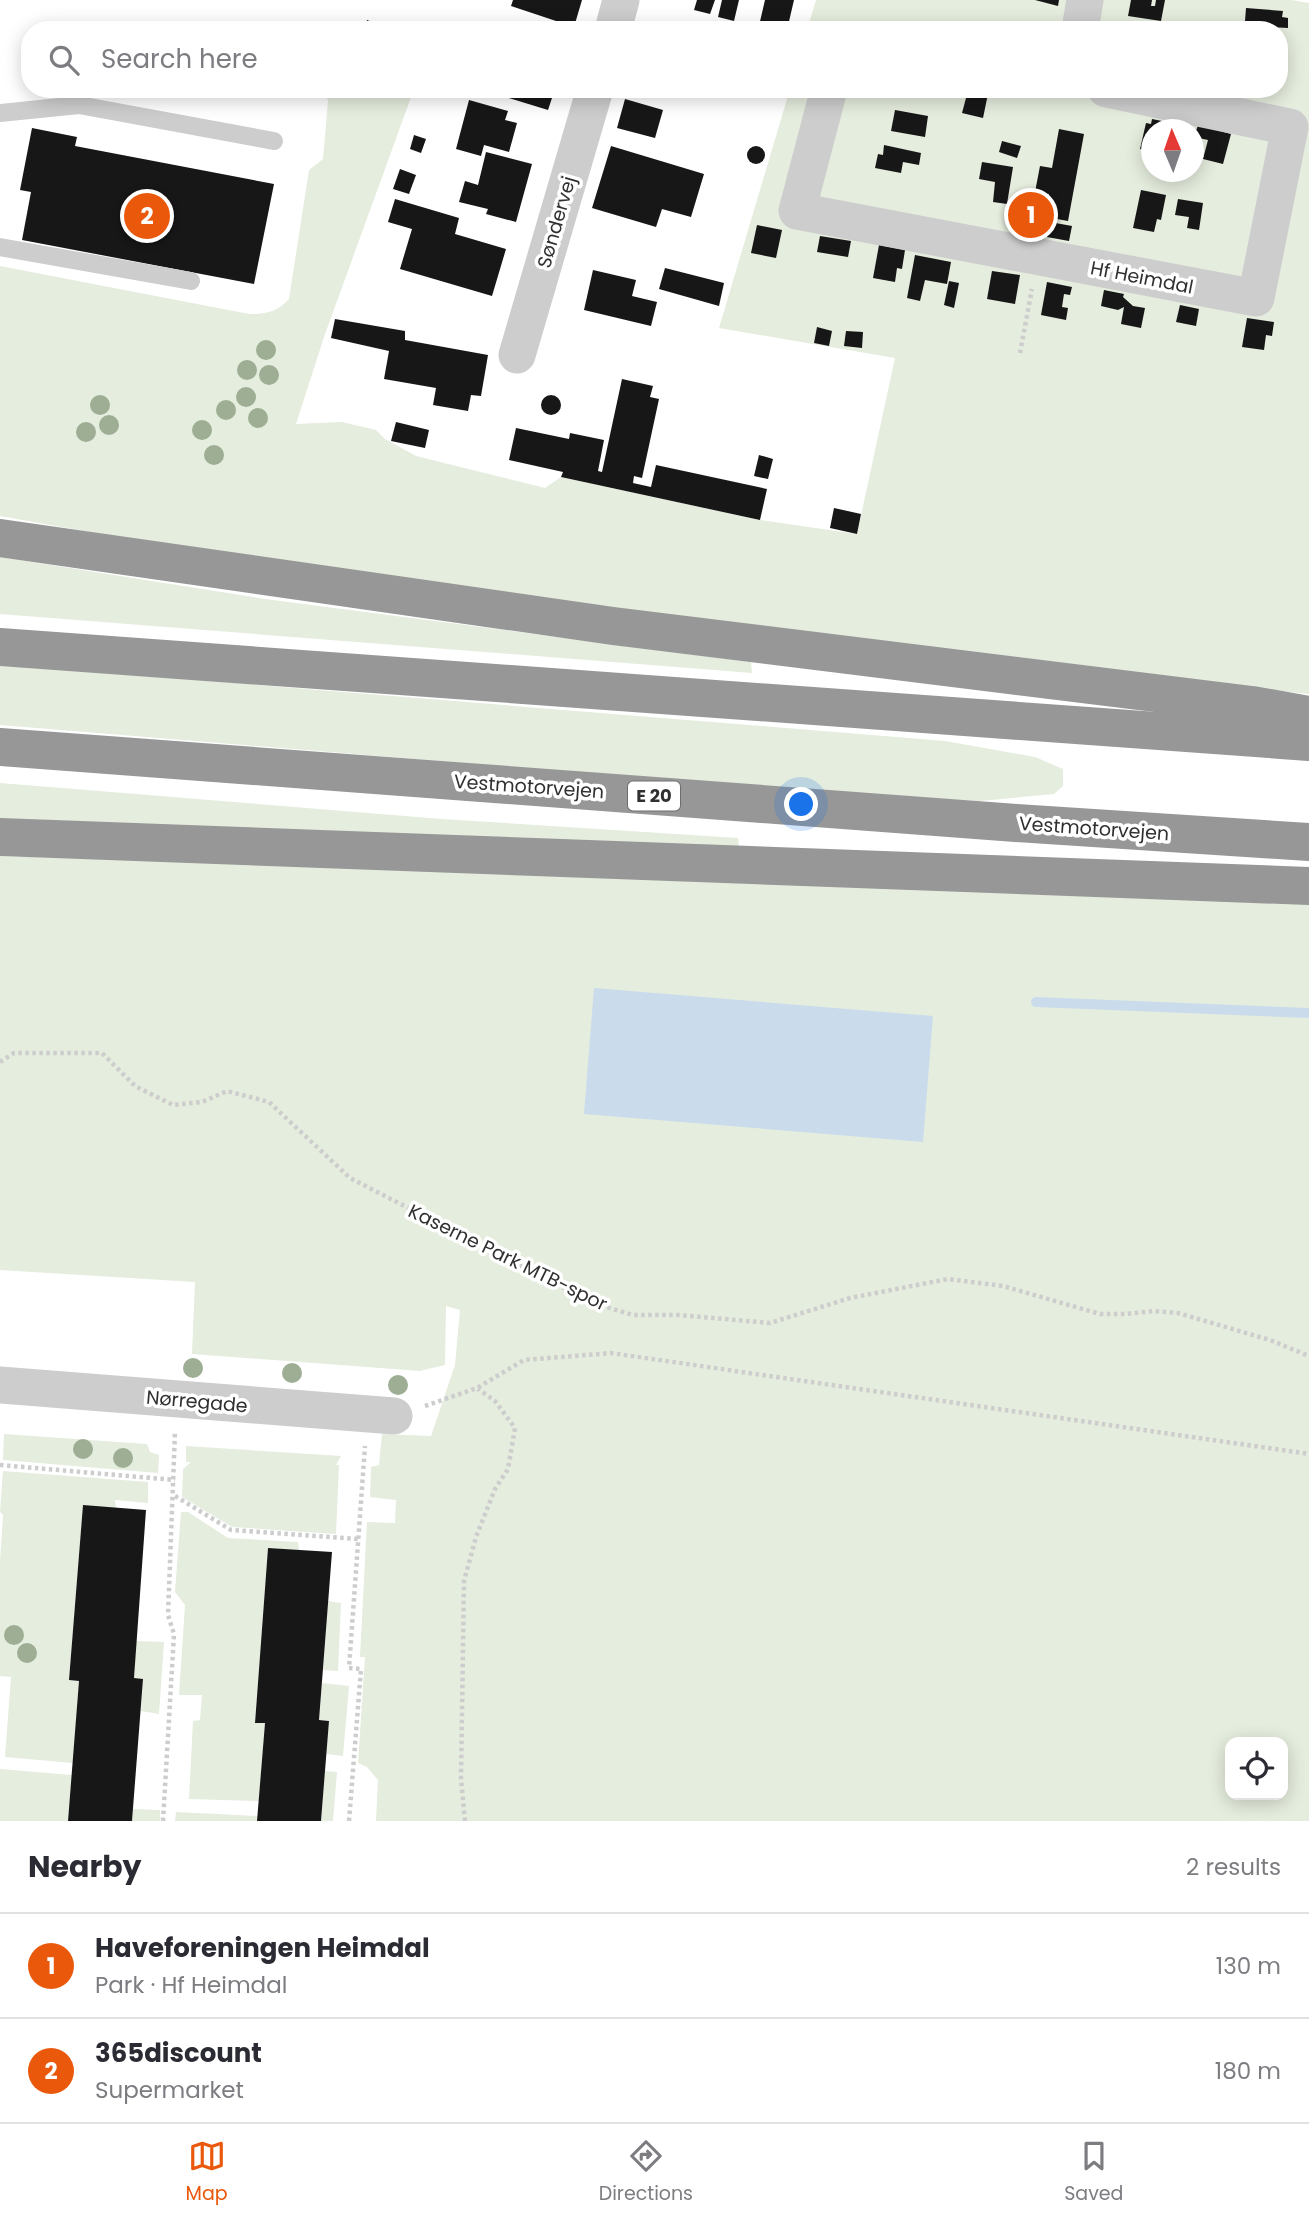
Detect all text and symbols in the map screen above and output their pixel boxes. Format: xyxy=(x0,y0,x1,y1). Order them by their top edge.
search box xyxy=(21,21,1288,98)
icon: search xyxy=(45,41,83,79)
text: Search here xyxy=(101,41,258,77)
north arrow xyxy=(1141,119,1204,182)
street label: Søndervej xyxy=(531,173,582,271)
pin: 1 xyxy=(1008,189,1054,241)
pin: 2 xyxy=(124,190,170,242)
street label: Hf Heimdal xyxy=(1088,254,1196,301)
street label: Vestmotorvejen xyxy=(453,768,605,805)
road number: E 20 xyxy=(628,782,680,810)
your location xyxy=(784,787,818,821)
street label: Vestmotorvejen xyxy=(1018,810,1170,847)
street label: Kaserne Park MTB-spor xyxy=(404,1197,612,1317)
street label: Nørregade xyxy=(145,1384,249,1419)
map controls xyxy=(1225,1737,1288,1800)
button: locate xyxy=(1225,1737,1288,1800)
text: Nearby xyxy=(28,1845,142,1888)
text: 2 results xyxy=(1186,1851,1281,1883)
text: Haveforeningen Heimdal xyxy=(95,1930,430,1966)
text: 1 xyxy=(47,1950,55,1982)
text: 130 m xyxy=(1216,1950,1281,1982)
text: Park · Hf Heimdal xyxy=(95,1969,287,2001)
text: 365discount xyxy=(95,2035,262,2071)
text: 2 xyxy=(44,2055,58,2087)
text: 180 m xyxy=(1215,2055,1281,2087)
text: Supermarket xyxy=(95,2074,244,2106)
tab: Map xyxy=(186,2137,228,2208)
tab: Directions xyxy=(599,2137,693,2208)
tab: Saved xyxy=(1064,2137,1123,2208)

